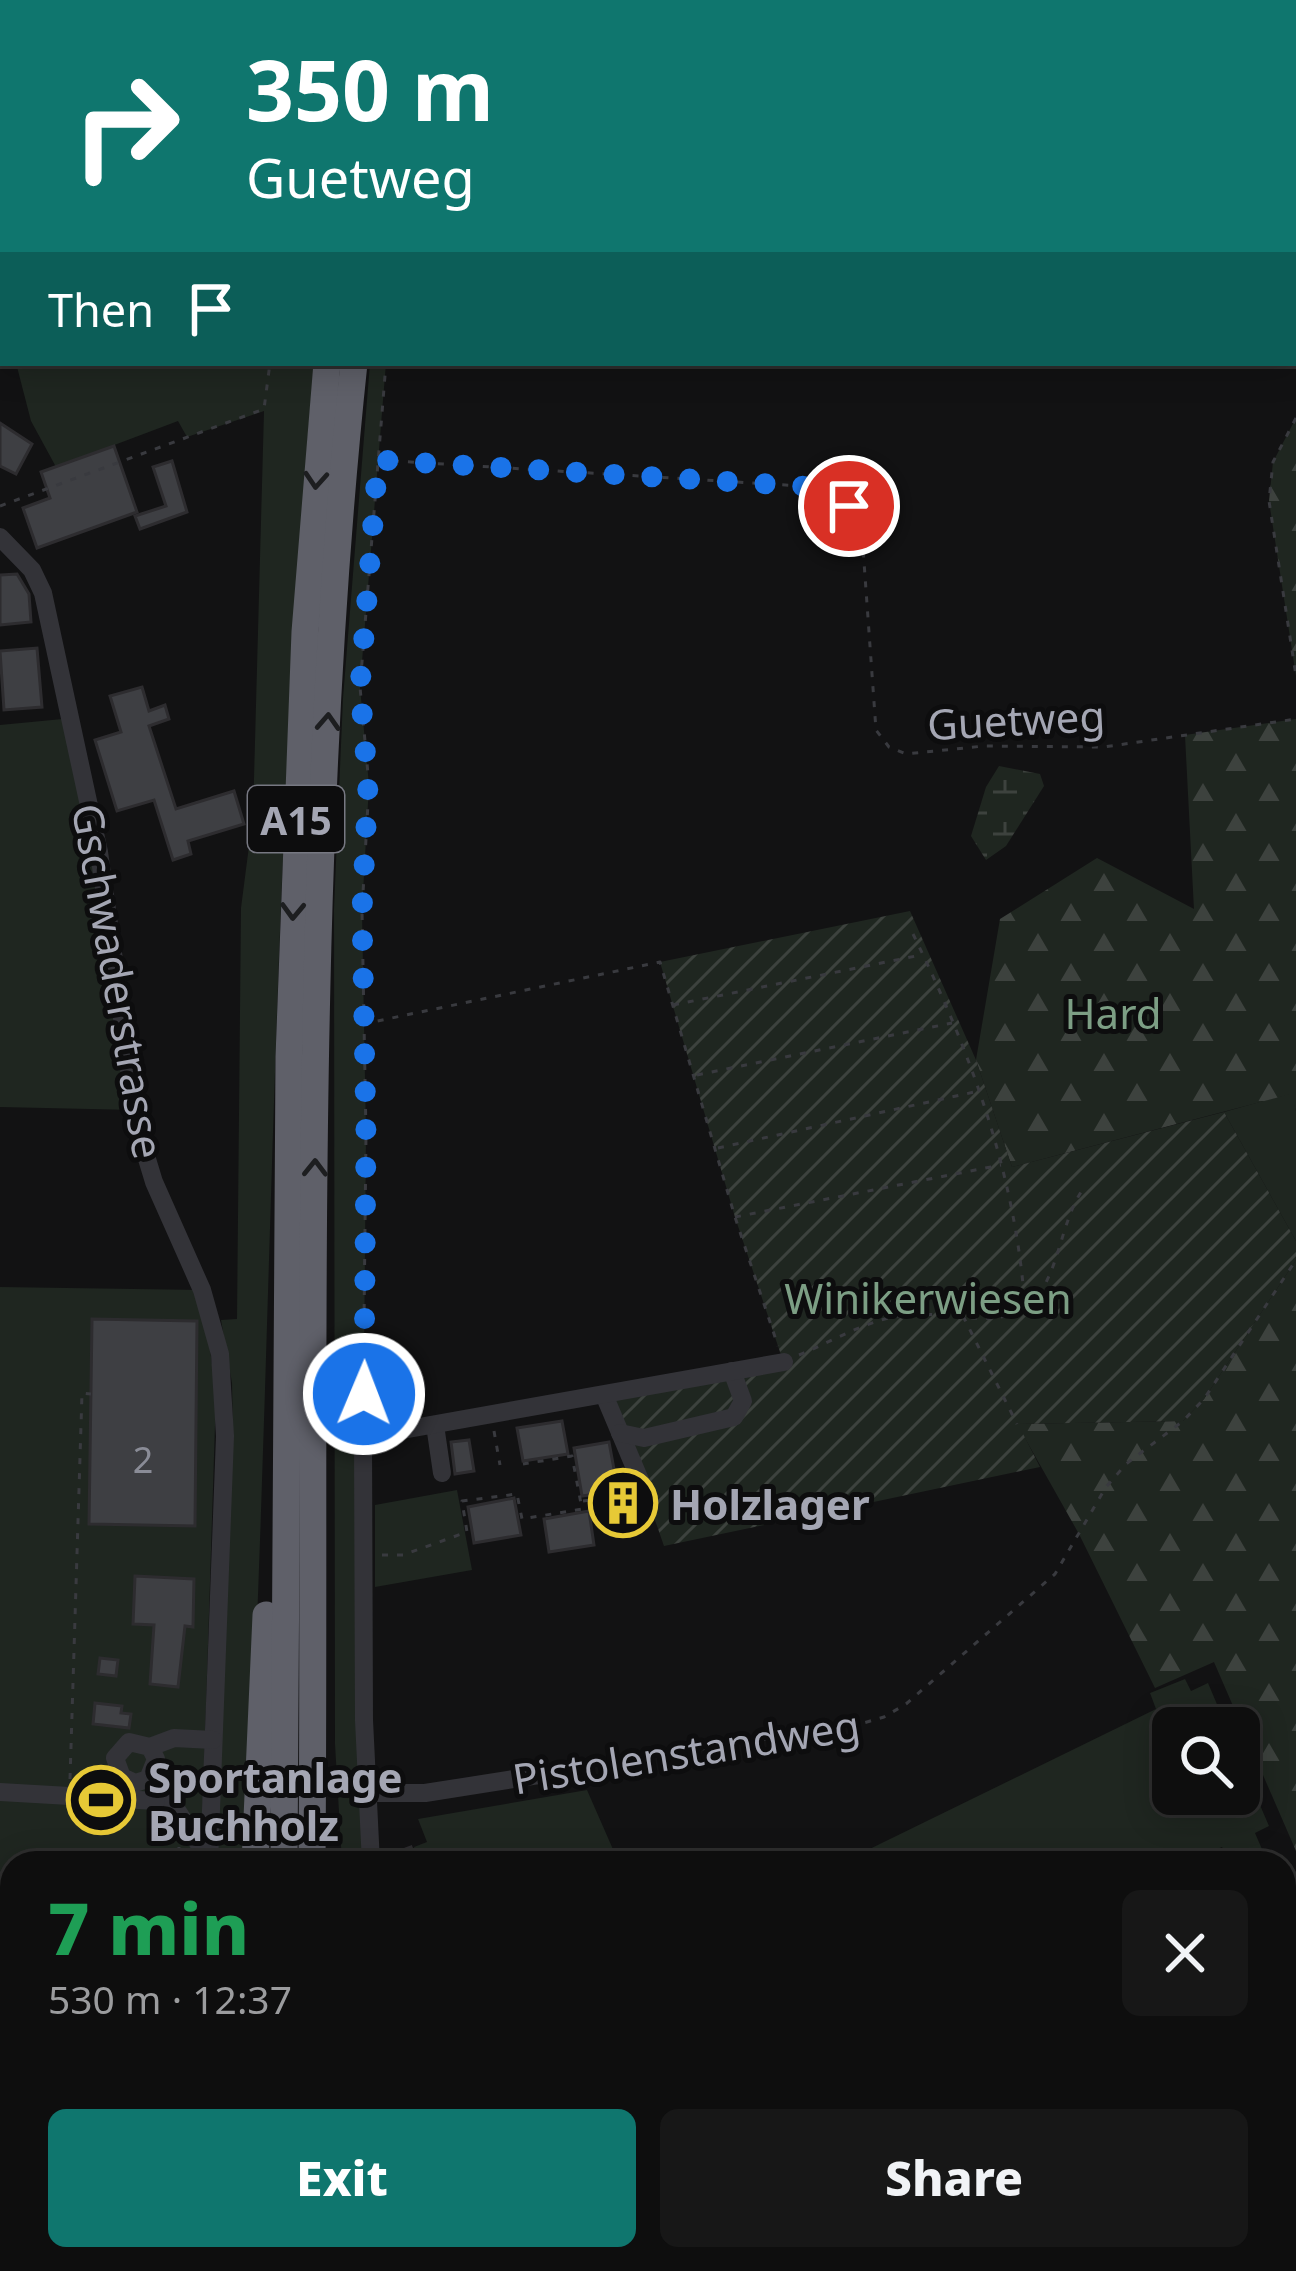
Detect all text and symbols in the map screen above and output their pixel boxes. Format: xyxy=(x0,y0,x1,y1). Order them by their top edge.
text: 350 m xyxy=(246,31,494,146)
icon: right xyxy=(48,48,204,204)
text: Guetweg xyxy=(246,140,475,214)
icon: arrive xyxy=(178,276,244,342)
text: Then xyxy=(48,279,154,340)
pin xyxy=(798,455,900,557)
one-way arrow xyxy=(304,470,330,489)
icon: arrive xyxy=(816,473,882,539)
street label: Guetweg xyxy=(926,686,1106,752)
one-way arrow xyxy=(315,712,341,731)
road number: A15 xyxy=(248,786,344,852)
street label: Gschwaderstrasse xyxy=(60,799,178,1163)
one-way arrow xyxy=(281,902,307,921)
park label: Hard xyxy=(1064,984,1162,1041)
one-way arrow xyxy=(302,1158,328,1177)
park label: Winikerwiesen xyxy=(784,1269,1072,1326)
position arrow xyxy=(301,1331,427,1457)
house number: 2 xyxy=(133,1435,153,1484)
building icon: Holzlager xyxy=(588,1468,658,1538)
place label: Holzlager xyxy=(670,1475,870,1532)
street label: Pistolenstandweg xyxy=(508,1695,864,1807)
map controls xyxy=(1152,1707,1260,1815)
button: search xyxy=(1152,1707,1260,1815)
place label: Sportanlage Buchholz xyxy=(148,1748,403,1853)
sports icon: Sportanlage Buchholz xyxy=(66,1765,136,1835)
text: 7 min xyxy=(48,1878,249,1976)
button: close xyxy=(1122,1890,1248,2016)
text: 530 m · 12:37 xyxy=(48,1972,292,2025)
button: Exit xyxy=(48,2109,636,2247)
button: Share xyxy=(660,2109,1248,2247)

